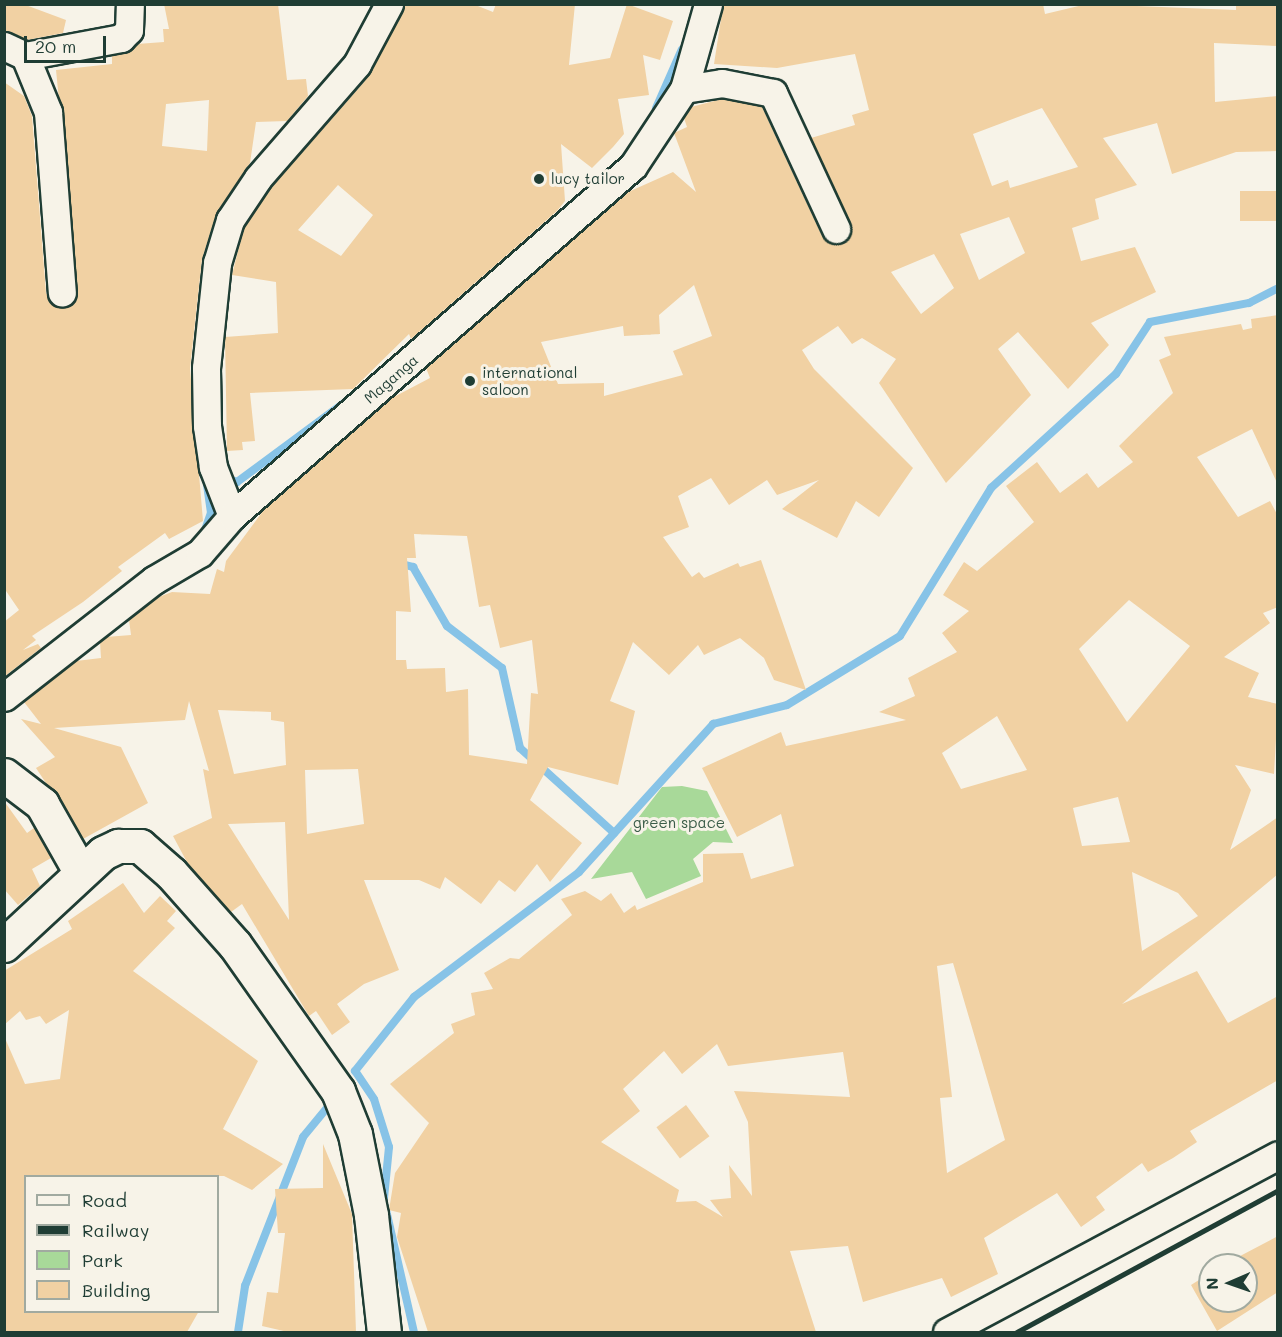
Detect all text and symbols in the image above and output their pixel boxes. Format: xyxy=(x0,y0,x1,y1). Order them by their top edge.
scale bar xyxy=(27,24,110,62)
text: 20 m xyxy=(35,34,76,58)
place label: lucy tailor xyxy=(551,170,625,188)
marker: lucy tailor xyxy=(532,172,546,186)
street label: Maganga xyxy=(360,351,422,407)
place label: international saloon xyxy=(482,363,577,398)
marker: international saloon xyxy=(463,374,477,388)
park label: green space xyxy=(633,814,725,832)
legend xyxy=(24,1175,219,1313)
text: Road xyxy=(82,1188,127,1212)
text: Railway xyxy=(82,1218,149,1242)
text: Park xyxy=(82,1248,123,1272)
north arrow xyxy=(1198,1253,1258,1313)
text: N xyxy=(1201,1277,1222,1290)
text: Building xyxy=(82,1278,150,1302)

